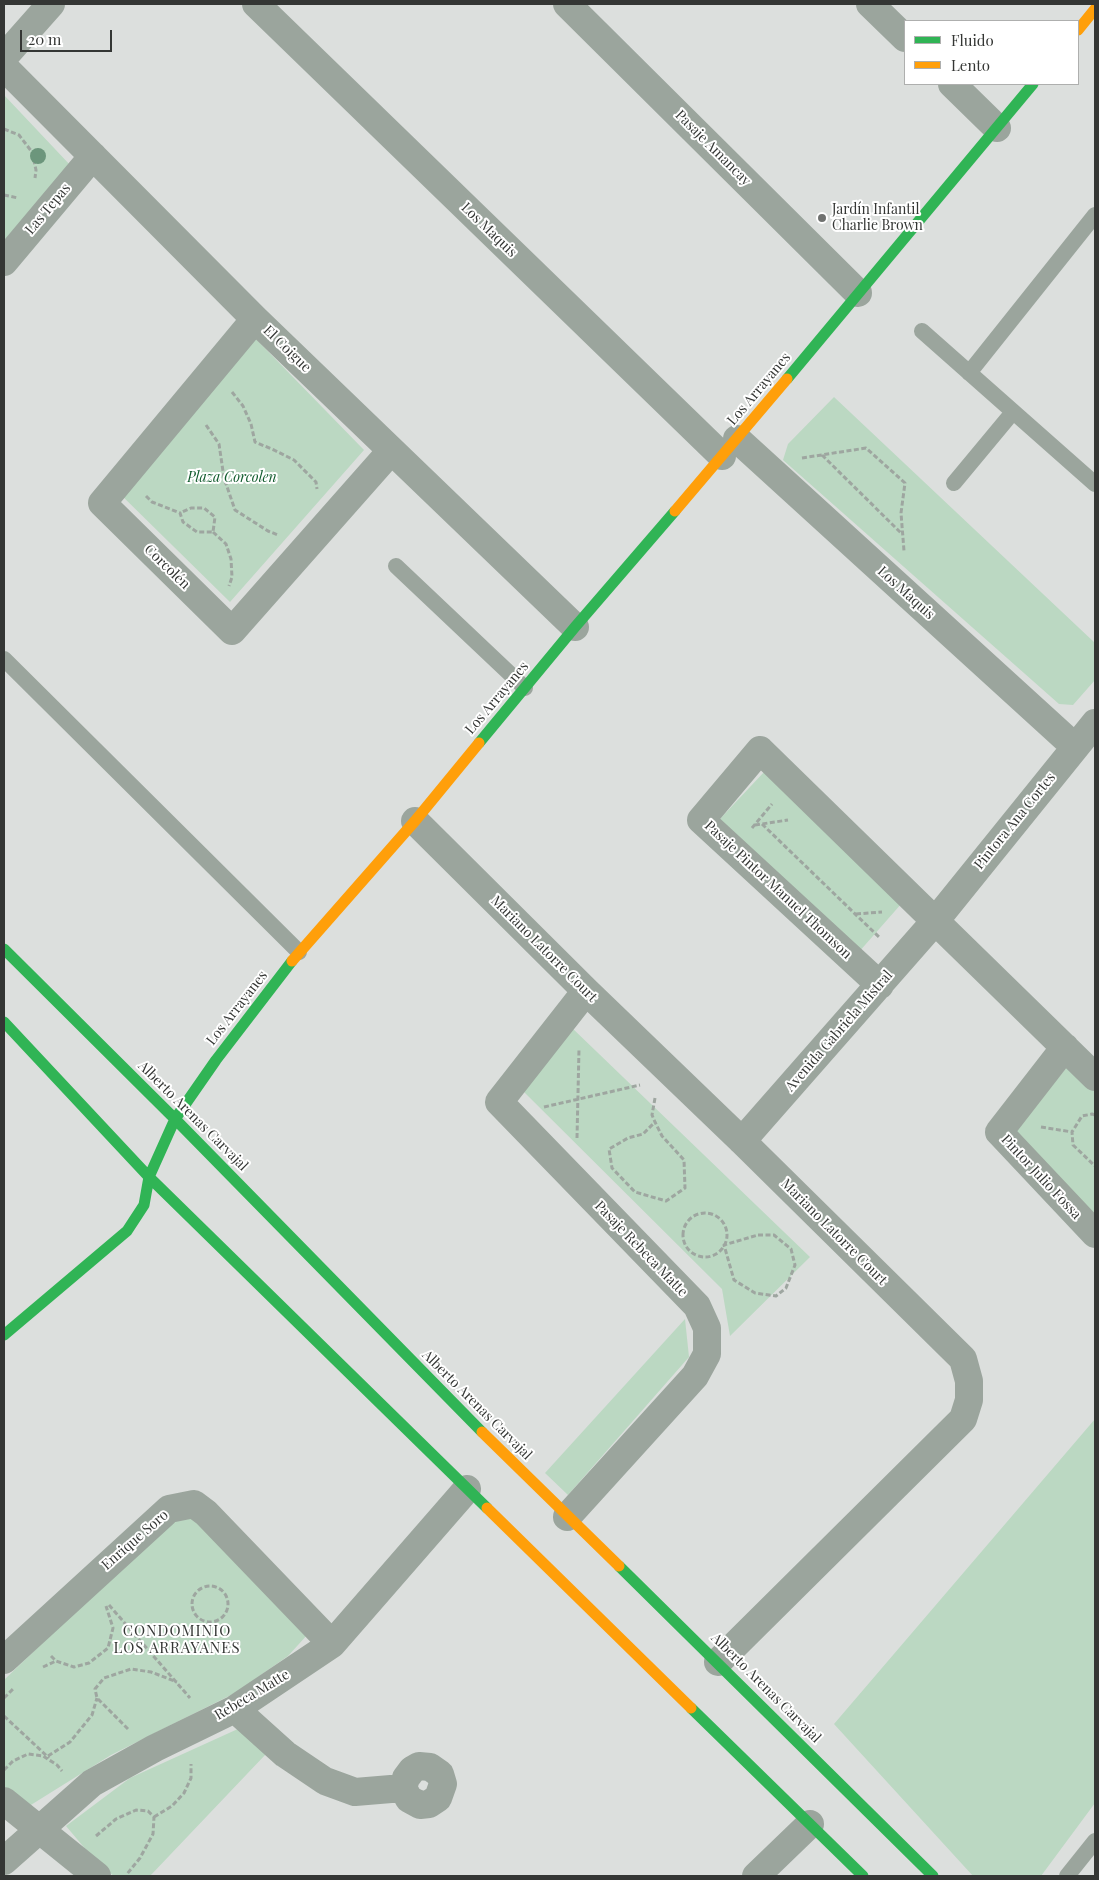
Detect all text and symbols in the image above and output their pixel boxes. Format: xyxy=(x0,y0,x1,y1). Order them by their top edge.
scale bar xyxy=(22,20,115,52)
legend xyxy=(904,20,1079,85)
text: 20 m xyxy=(28,29,61,49)
text: Fluido xyxy=(951,30,994,50)
text: Lento xyxy=(951,55,990,75)
street label: Pasaje Amancay xyxy=(672,107,754,189)
street label: Las Tepas xyxy=(22,180,74,238)
street label: Los Maquis xyxy=(458,199,520,261)
place label: Jardín Infantil Charlie Brown xyxy=(832,202,923,234)
marker: Jardín Infantil Charlie Brown xyxy=(816,212,828,224)
street label: El Coigue xyxy=(260,322,314,376)
street label: Los Arrayanes xyxy=(724,349,794,429)
park label: Plaza Corcolen xyxy=(187,470,277,486)
street label: Corcolén xyxy=(141,541,193,593)
street label: Los Maquis xyxy=(874,563,938,623)
street label: Los Arrayanes xyxy=(462,658,532,738)
street label: Pintora Ana Cortes xyxy=(971,769,1059,873)
street label: Pasaje Pintor Manuel Thomson xyxy=(701,817,855,963)
street label: Mariano Latorre Court xyxy=(487,892,601,1006)
street label: Avenida Gabriela Mistral xyxy=(782,967,896,1095)
street label: Los Arrayanes xyxy=(203,968,271,1048)
street label: Alberto Arenas Carvajal xyxy=(135,1058,251,1174)
street label: Pintor Julio Fossa xyxy=(998,1131,1084,1223)
street label: Mariano Latorre Court xyxy=(777,1175,891,1289)
street label: Pasaje Rebeca Matte xyxy=(591,1198,691,1300)
street label: Alberto Arenas Carvajal xyxy=(419,1347,535,1463)
street label: Enrique Soro xyxy=(98,1507,172,1573)
district label: CONDOMINIO LOS ARRAYANES xyxy=(112,1622,242,1657)
street label: Alberto Arenas Carvajal xyxy=(708,1630,824,1746)
street label: Rebeca Matte xyxy=(212,1666,292,1724)

